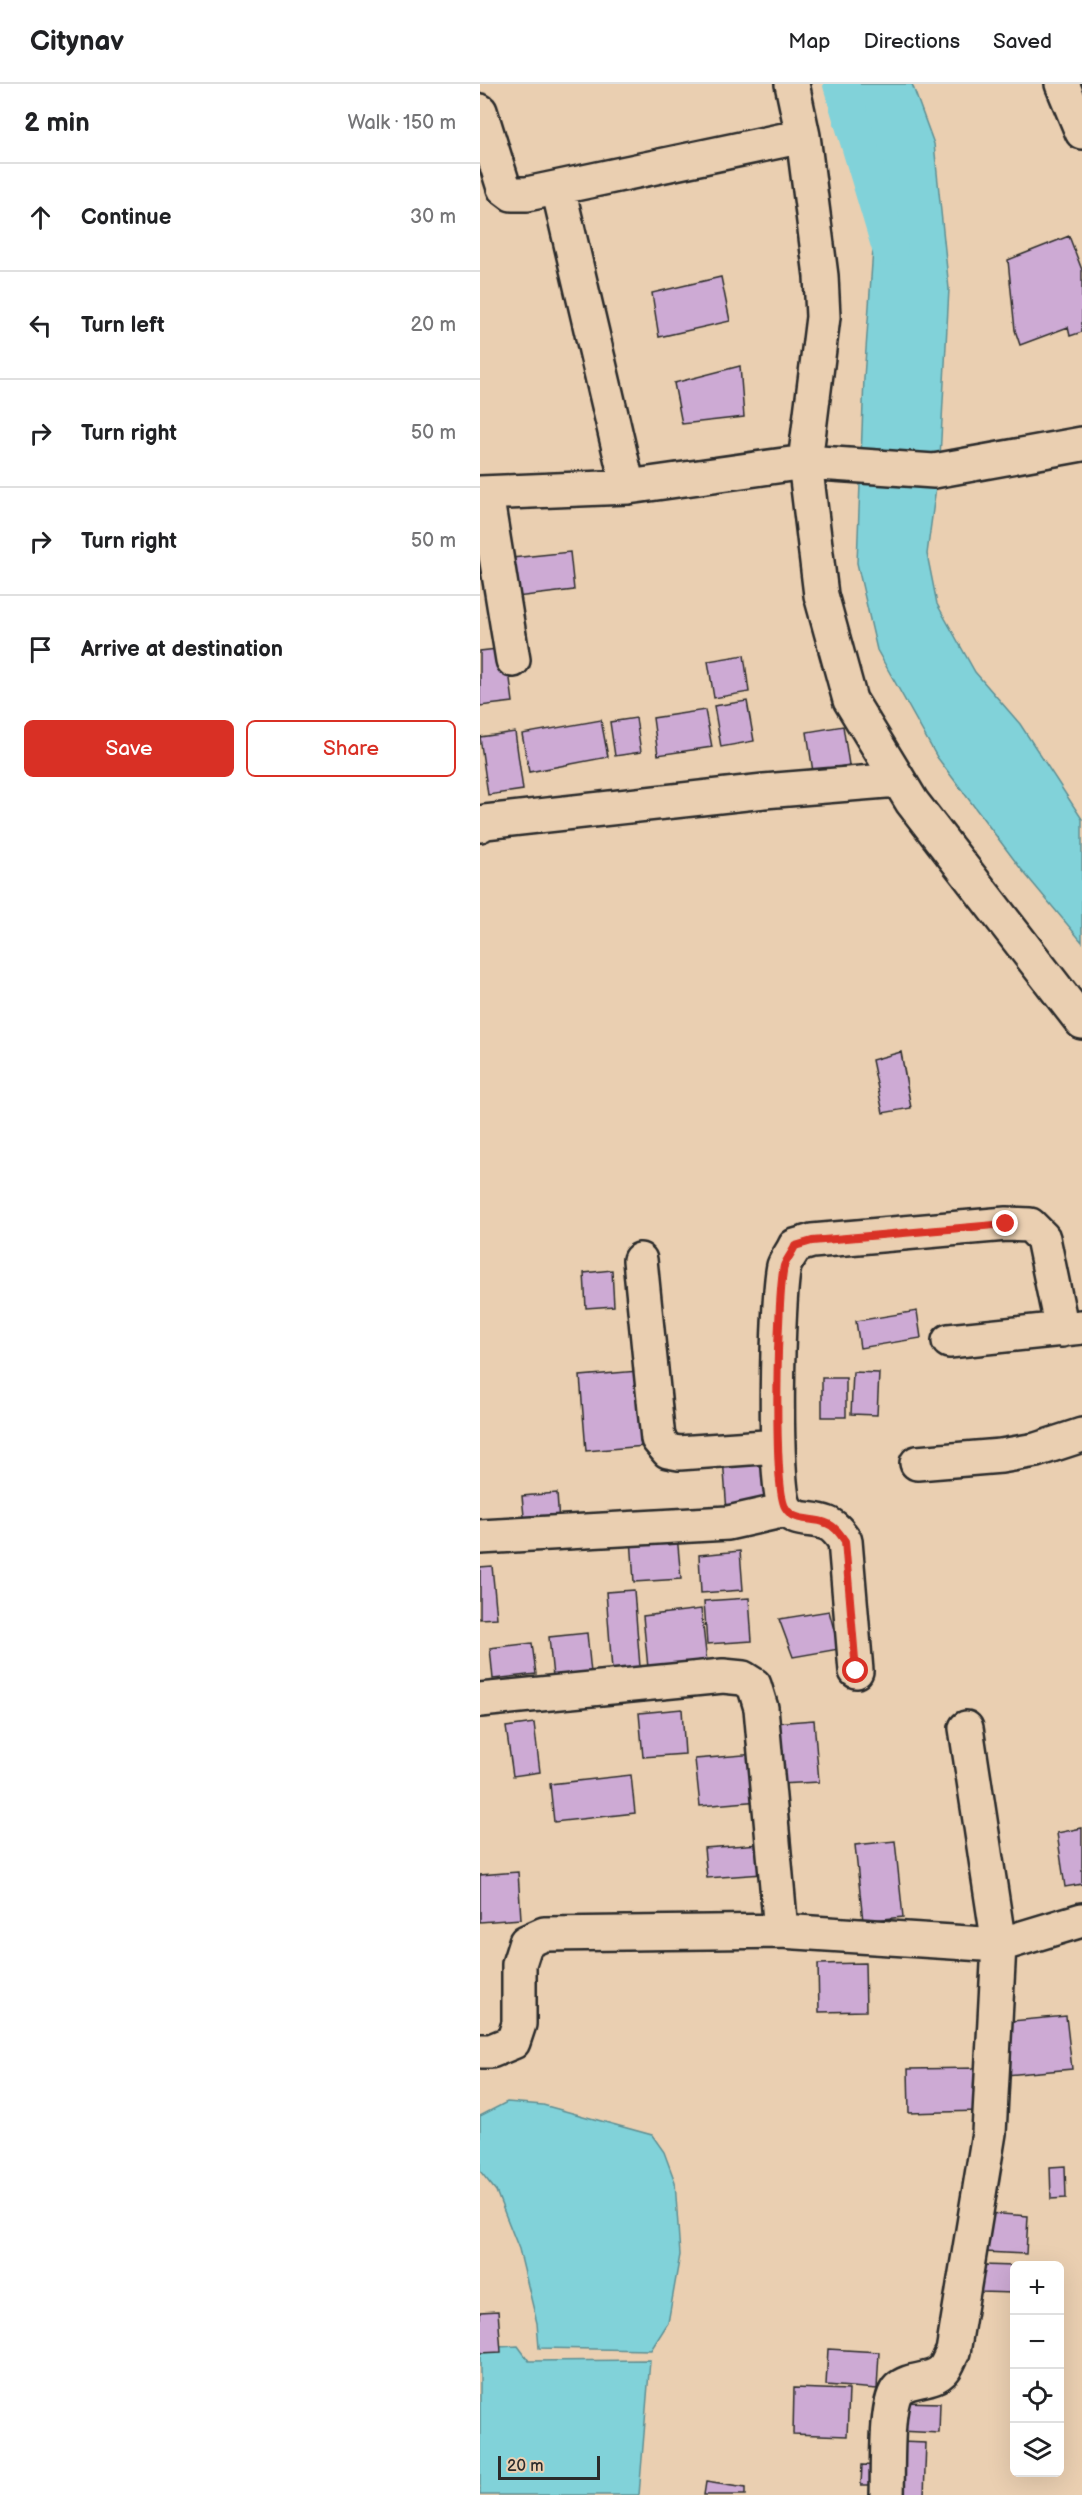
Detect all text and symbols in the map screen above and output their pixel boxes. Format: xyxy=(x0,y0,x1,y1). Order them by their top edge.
text: Citynav xyxy=(30,25,124,58)
text: Map xyxy=(788,29,831,54)
text: Directions xyxy=(864,29,960,54)
text: Saved xyxy=(993,29,1052,54)
text: 2 min xyxy=(24,108,90,139)
text: Walk · 150 m xyxy=(347,111,456,135)
icon: ahead xyxy=(24,201,57,234)
text: Continue xyxy=(81,204,171,231)
text: 30 m xyxy=(410,205,456,229)
icon: left xyxy=(24,309,57,342)
text: Turn left xyxy=(81,312,165,339)
text: 20 m xyxy=(411,313,456,337)
icon: right xyxy=(24,417,57,450)
text: Turn right xyxy=(81,420,177,447)
text: 50 m xyxy=(411,421,456,445)
icon: right xyxy=(24,525,57,558)
text: Turn right xyxy=(81,528,177,555)
text: 50 m xyxy=(411,529,456,553)
icon: arrive xyxy=(24,633,57,666)
text: Arrive at destination xyxy=(81,636,283,663)
button: Save xyxy=(24,720,234,777)
button: Share xyxy=(246,720,456,777)
route end xyxy=(992,1210,1018,1236)
route start xyxy=(842,1657,868,1683)
map controls xyxy=(1010,2261,1064,2477)
button: + xyxy=(1010,2261,1064,2315)
button: − xyxy=(1010,2315,1064,2369)
button: locate xyxy=(1010,2369,1064,2423)
button: layers xyxy=(1010,2423,1064,2477)
scale bar xyxy=(498,2453,600,2480)
text: 20 m xyxy=(507,2457,543,2476)

